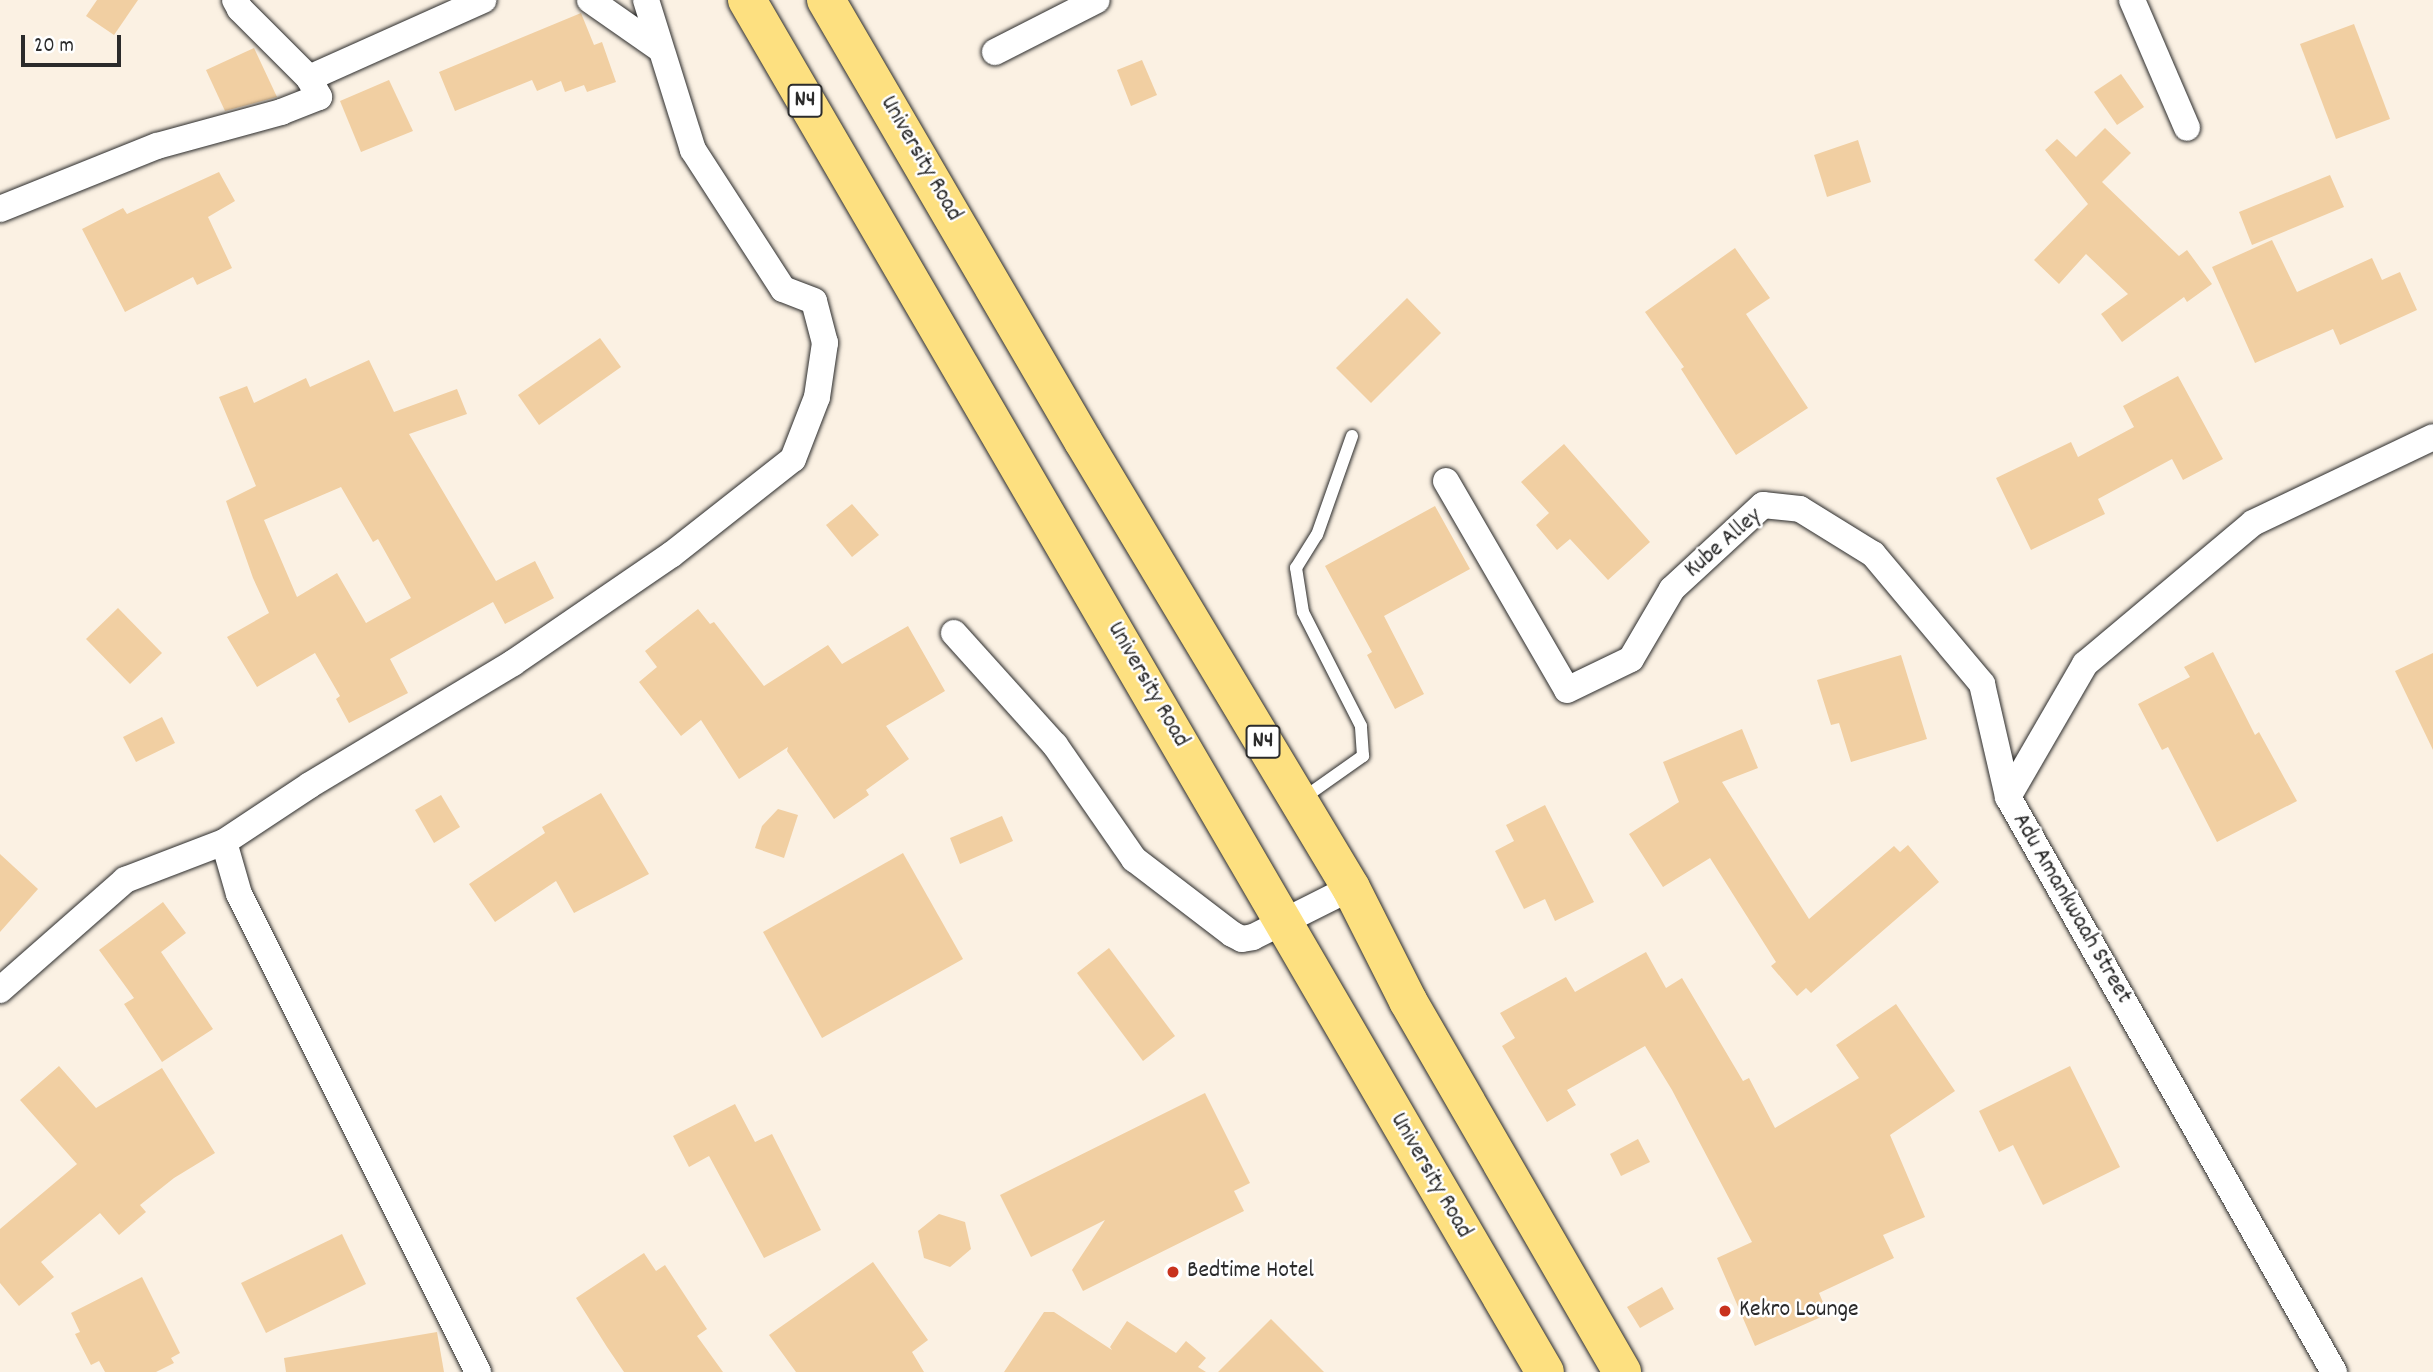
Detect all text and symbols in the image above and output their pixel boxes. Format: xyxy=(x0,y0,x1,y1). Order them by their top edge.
scale bar xyxy=(24,21,124,65)
text: 20 m xyxy=(34,32,74,62)
road number: N4 xyxy=(788,82,822,120)
street label: University Road xyxy=(873,91,967,227)
street label: Kube Alley xyxy=(1680,503,1768,585)
street label: University Road xyxy=(1100,617,1194,753)
road number: N4 xyxy=(1246,722,1280,762)
street label: Adu Amankwaah Street xyxy=(2005,809,2137,1009)
street label: University Road xyxy=(1383,1108,1477,1244)
place label: Bedtime Hotel xyxy=(1187,1258,1314,1286)
marker: Bedtime Hotel xyxy=(1165,1264,1181,1280)
place label: Kekro Lounge xyxy=(1739,1297,1859,1325)
marker: Kekro Lounge xyxy=(1717,1303,1733,1319)

